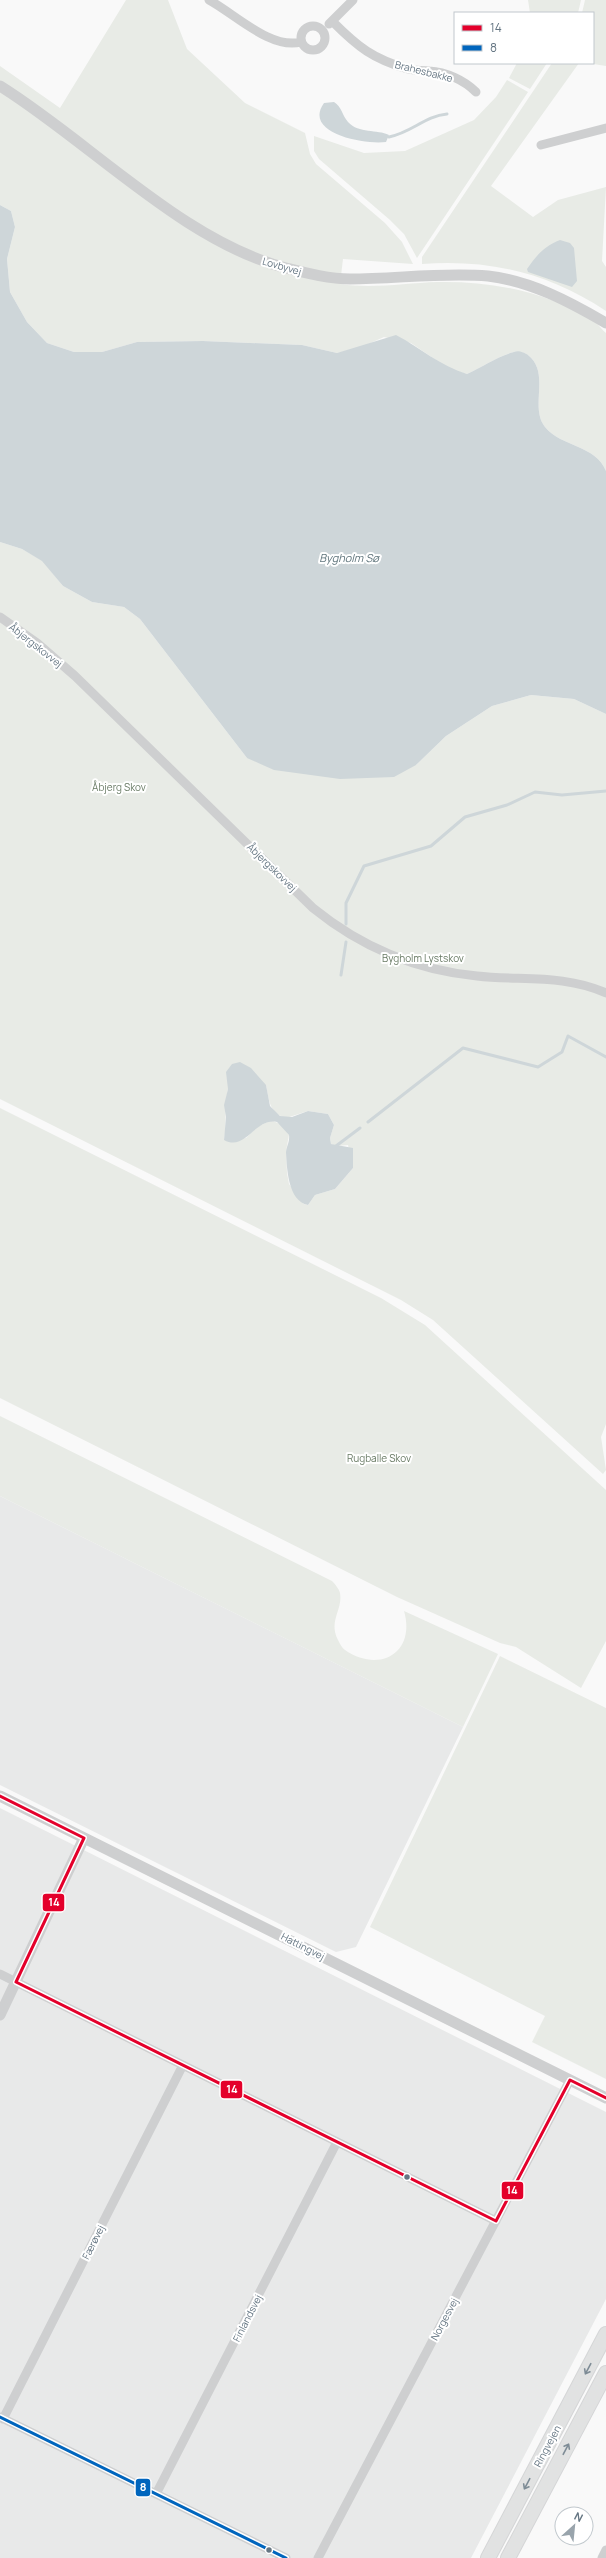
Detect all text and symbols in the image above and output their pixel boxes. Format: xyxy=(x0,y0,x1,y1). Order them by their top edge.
legend xyxy=(454,12,594,64)
text: 14 xyxy=(490,19,502,36)
text: 8 xyxy=(490,39,497,56)
street label: Brahesbakke xyxy=(394,57,455,85)
street label: Lovbyvej xyxy=(261,254,303,278)
water label: Bygholm Sø xyxy=(319,550,380,565)
street label: Åbjergskovvej xyxy=(6,620,66,670)
park label: Åbjerg Skov xyxy=(92,780,146,794)
street label: Åbjergskovvej xyxy=(244,840,300,894)
park label: Bygholm Lystskov xyxy=(382,951,464,965)
park label: Rugballe Skov xyxy=(347,1451,411,1465)
line badge: 14 xyxy=(42,1893,65,1912)
text: 14 xyxy=(48,1894,60,1909)
street label: Hattingvej xyxy=(279,1929,327,1963)
line badge: 14 xyxy=(220,2080,243,2099)
text: 14 xyxy=(226,2081,238,2096)
unlabelled marker xyxy=(402,2172,412,2182)
line badge: 14 xyxy=(501,2181,524,2200)
text: 14 xyxy=(506,2182,518,2197)
street label: Færøvej xyxy=(78,2222,108,2262)
street label: Finlandsvej xyxy=(229,2292,265,2344)
street label: Norgesvej xyxy=(427,2295,461,2343)
one-way arrow xyxy=(584,2362,591,2374)
street label: Ringvejen xyxy=(530,2423,564,2469)
one-way arrow xyxy=(562,2443,570,2455)
one-way arrow xyxy=(523,2477,531,2489)
line badge: 8 xyxy=(135,2478,151,2497)
text: 8 xyxy=(140,2479,147,2494)
north arrow xyxy=(554,2506,594,2546)
text: N xyxy=(572,2508,586,2525)
unlabelled marker xyxy=(264,2545,274,2555)

